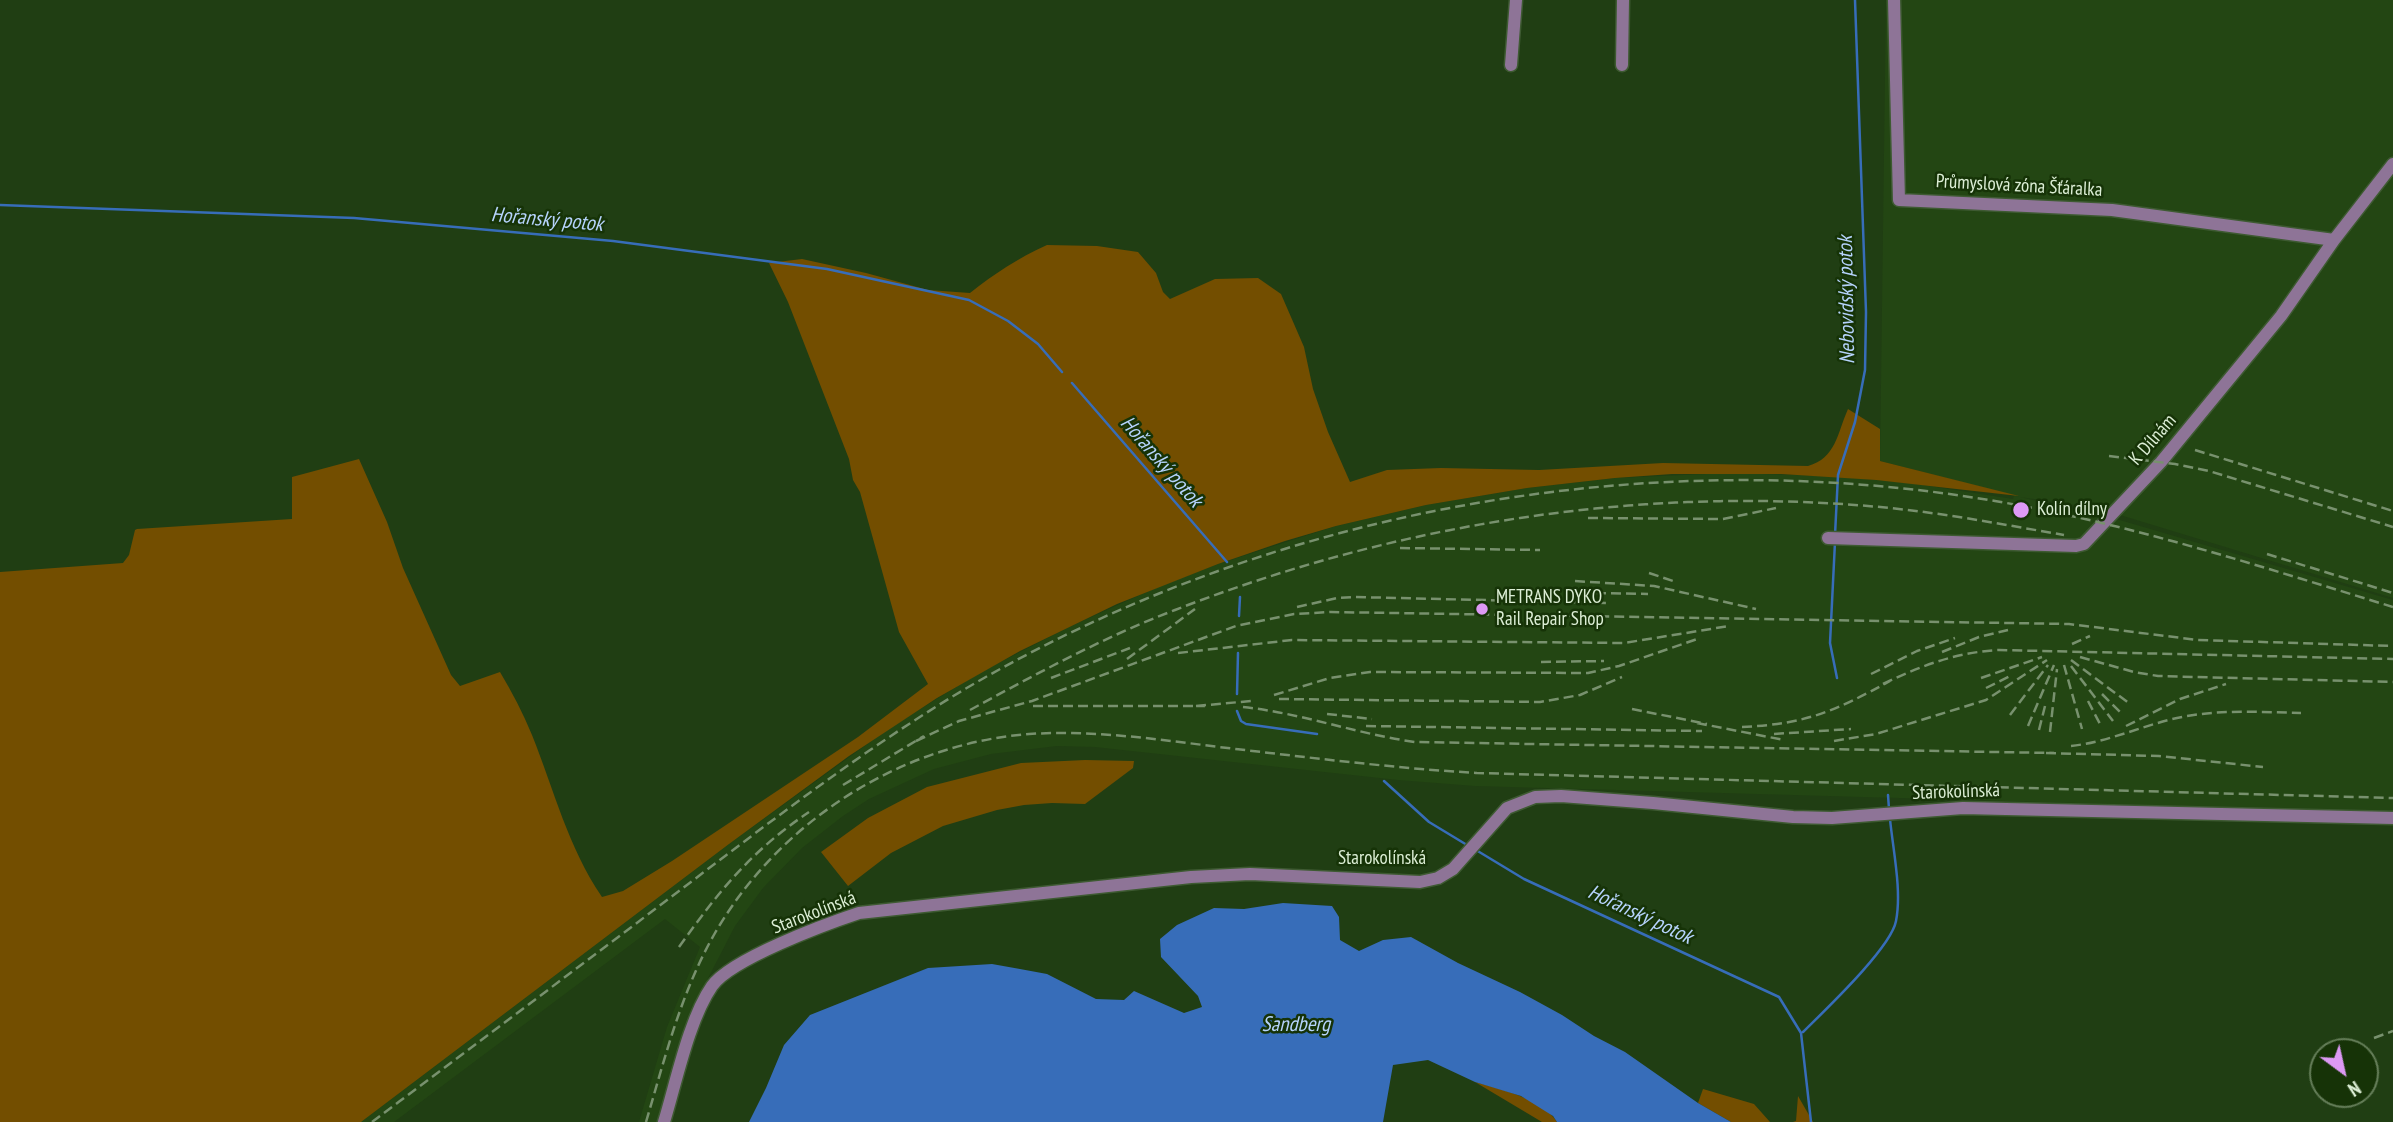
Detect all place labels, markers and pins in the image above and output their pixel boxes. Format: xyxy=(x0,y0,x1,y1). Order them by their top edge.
place label: Kolín dílny xyxy=(2037,499,2107,521)
marker: Kolín dílny xyxy=(2011,500,2031,520)
place label: METRANS DYKO Rail Repair Shop xyxy=(1496,587,1604,631)
marker: METRANS DYKO Rail Repair Shop xyxy=(1474,601,1490,617)

